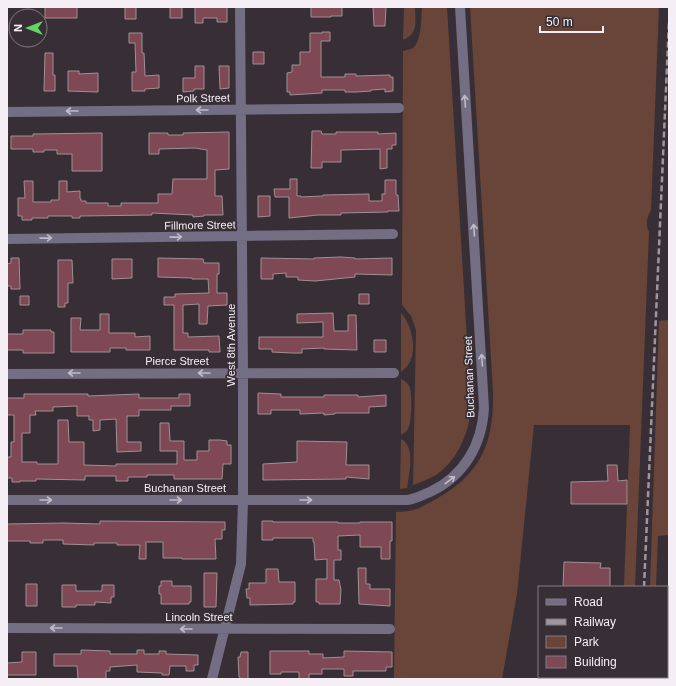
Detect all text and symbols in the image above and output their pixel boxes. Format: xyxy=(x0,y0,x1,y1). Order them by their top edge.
north arrow xyxy=(8,8,48,48)
scale bar xyxy=(540,8,603,34)
text: 50 m xyxy=(546,15,573,29)
text: N xyxy=(12,24,24,32)
street label: Polk Street xyxy=(176,92,230,104)
one-way arrow xyxy=(462,95,469,108)
one-way arrow xyxy=(196,106,209,114)
one-way arrow xyxy=(66,107,79,115)
street label: Fillmore Street xyxy=(164,218,236,232)
one-way arrow xyxy=(470,224,477,237)
one-way arrow xyxy=(169,233,182,241)
one-way arrow xyxy=(39,234,52,242)
street label: West 8th Avenue xyxy=(225,304,237,386)
street label: Buchanan Street xyxy=(462,336,476,418)
one-way arrow xyxy=(478,354,485,367)
street label: Pierce Street xyxy=(145,355,209,367)
one-way arrow xyxy=(68,369,81,377)
one-way arrow xyxy=(198,369,211,377)
one-way arrow xyxy=(444,475,455,484)
street label: Buchanan Street xyxy=(144,482,226,494)
one-way arrow xyxy=(39,496,52,504)
one-way arrow xyxy=(169,496,182,504)
one-way arrow xyxy=(299,496,312,504)
legend xyxy=(538,586,668,678)
text: Road xyxy=(574,595,603,609)
street label: Lincoln Street xyxy=(165,611,233,623)
text: Railway xyxy=(574,615,616,629)
one-way arrow xyxy=(50,624,63,632)
one-way arrow xyxy=(180,625,193,633)
text: Park xyxy=(574,635,600,649)
text: Building xyxy=(574,655,617,669)

